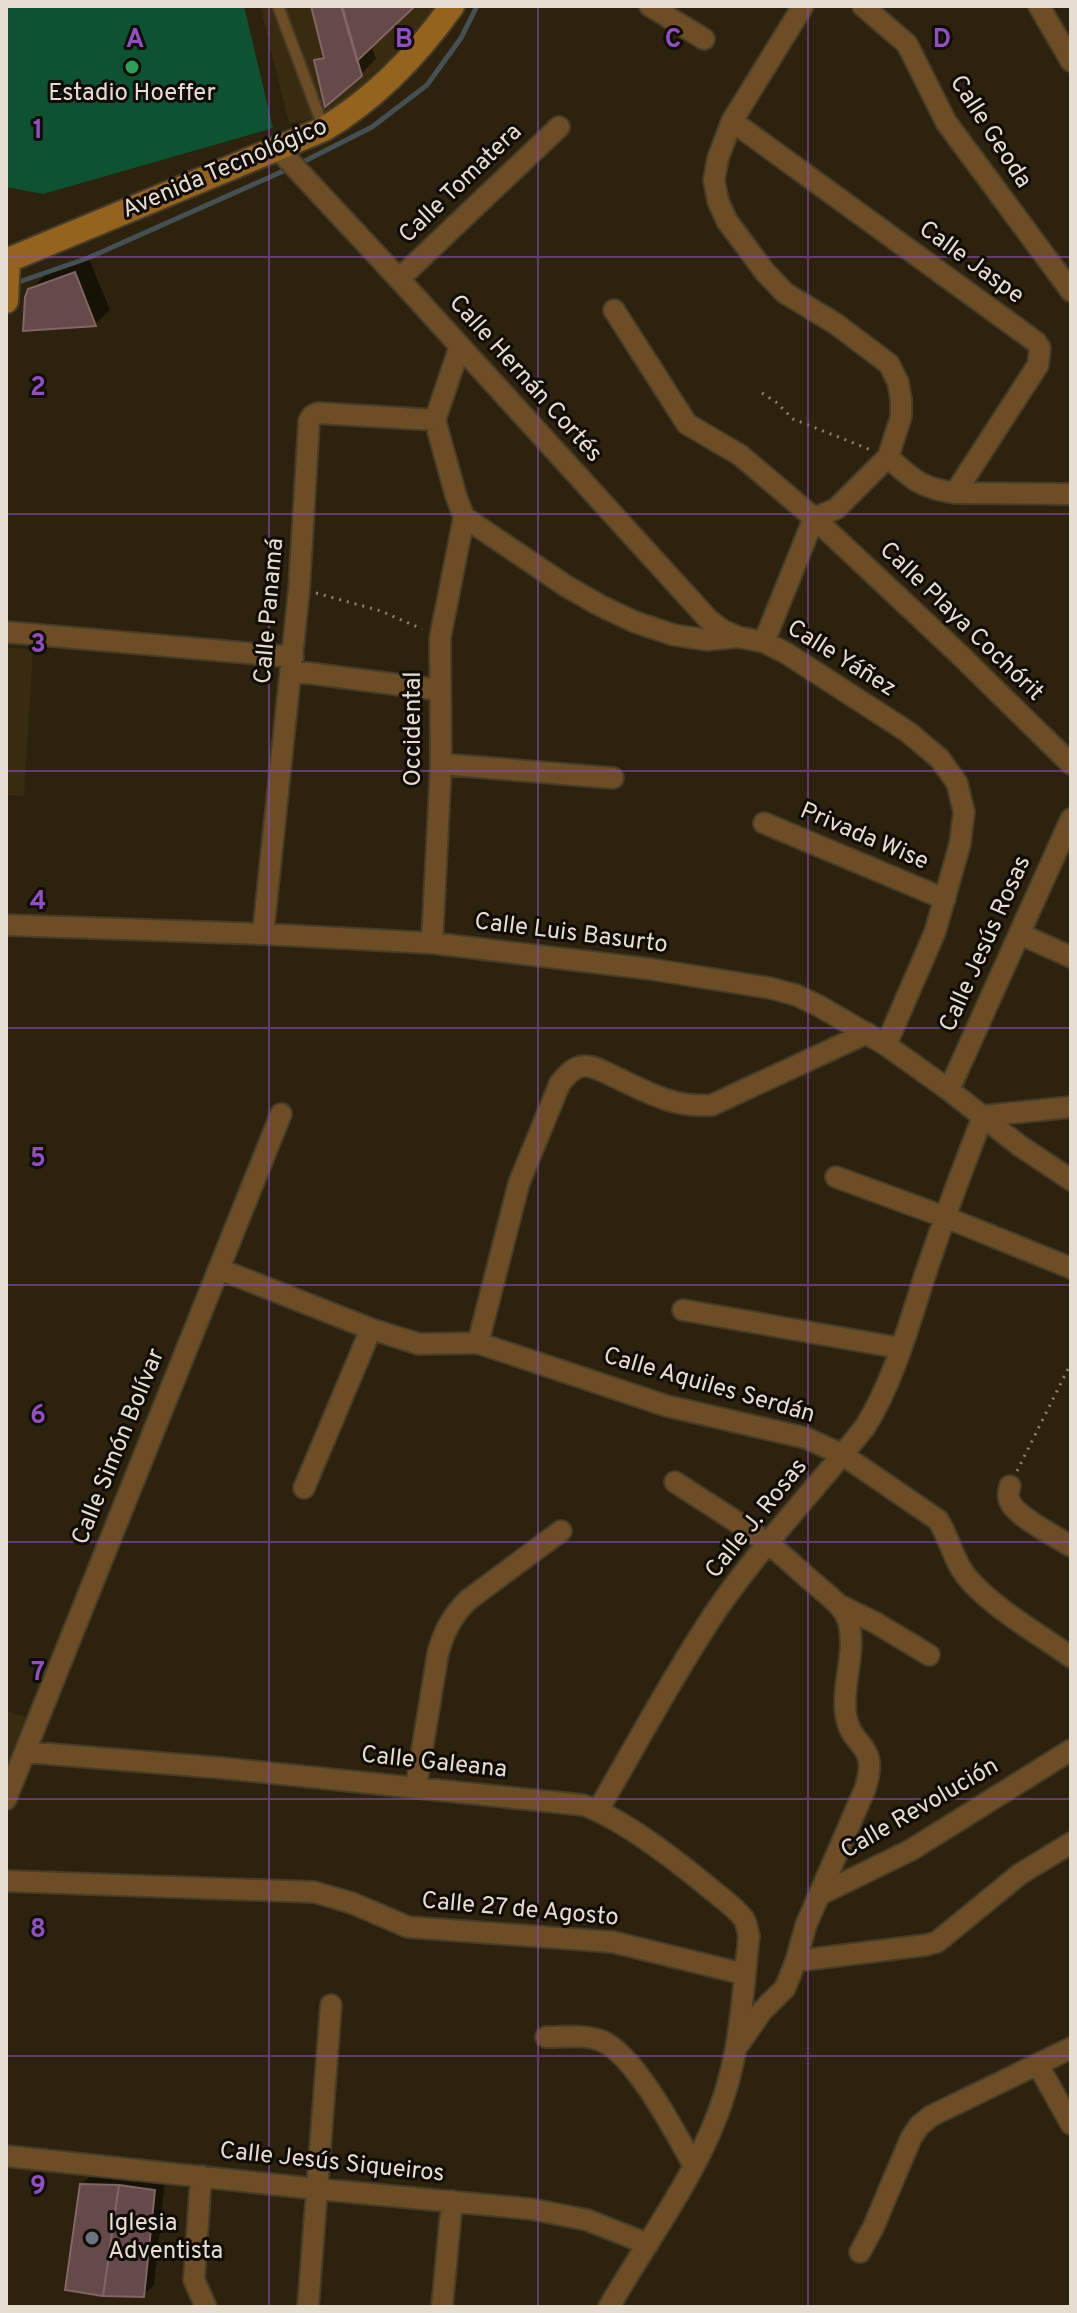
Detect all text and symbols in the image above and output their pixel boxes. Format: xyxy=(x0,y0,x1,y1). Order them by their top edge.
text: A xyxy=(126,24,144,57)
text: B xyxy=(395,24,413,57)
text: C xyxy=(665,24,681,57)
text: D xyxy=(933,24,951,57)
marker: Estadio Hoeffer xyxy=(123,58,141,76)
street label: Calle Geoda xyxy=(942,70,1038,194)
place label: Estadio Hoeffer xyxy=(48,79,216,109)
street label: Avenida Tecnológico xyxy=(118,112,332,226)
text: 1 xyxy=(33,115,43,148)
street label: Calle Tomatera xyxy=(393,118,529,250)
street label: Calle Jaspe xyxy=(912,215,1030,311)
street label: Calle Hernán Cortés xyxy=(442,289,608,469)
text: 2 xyxy=(30,372,46,405)
street label: Calle Playa Cochórit xyxy=(873,536,1049,708)
street label: Calle Panamá xyxy=(249,537,291,685)
street label: Calle Yáñez xyxy=(781,614,901,704)
text: 3 xyxy=(30,629,46,662)
street label: Occidental xyxy=(399,671,429,787)
street label: Privada Wise xyxy=(795,796,933,878)
street label: Calle Jesús Rosas xyxy=(934,851,1038,1037)
text: 4 xyxy=(30,886,46,919)
street label: Calle Luis Basurto xyxy=(473,907,669,961)
text: 5 xyxy=(30,1143,46,1176)
street label: Calle Aquiles Serdán xyxy=(600,1341,818,1431)
street label: Calle Simón Bolívar xyxy=(66,1345,172,1549)
text: 6 xyxy=(30,1400,46,1433)
street label: Calle J. Rosas xyxy=(699,1453,815,1585)
text: 7 xyxy=(31,1657,45,1690)
street label: Calle Galeana xyxy=(359,1740,509,1786)
street label: Calle Revolución xyxy=(836,1752,1004,1866)
street label: Calle 27 de Agosto xyxy=(420,1886,620,1934)
text: 8 xyxy=(30,1914,46,1947)
street label: Calle Jesús Siqueiros xyxy=(218,2136,446,2190)
text: 9 xyxy=(30,2171,46,2204)
place label: Iglesia Adventista xyxy=(108,2209,223,2267)
marker: Iglesia Adventista xyxy=(83,2229,101,2247)

